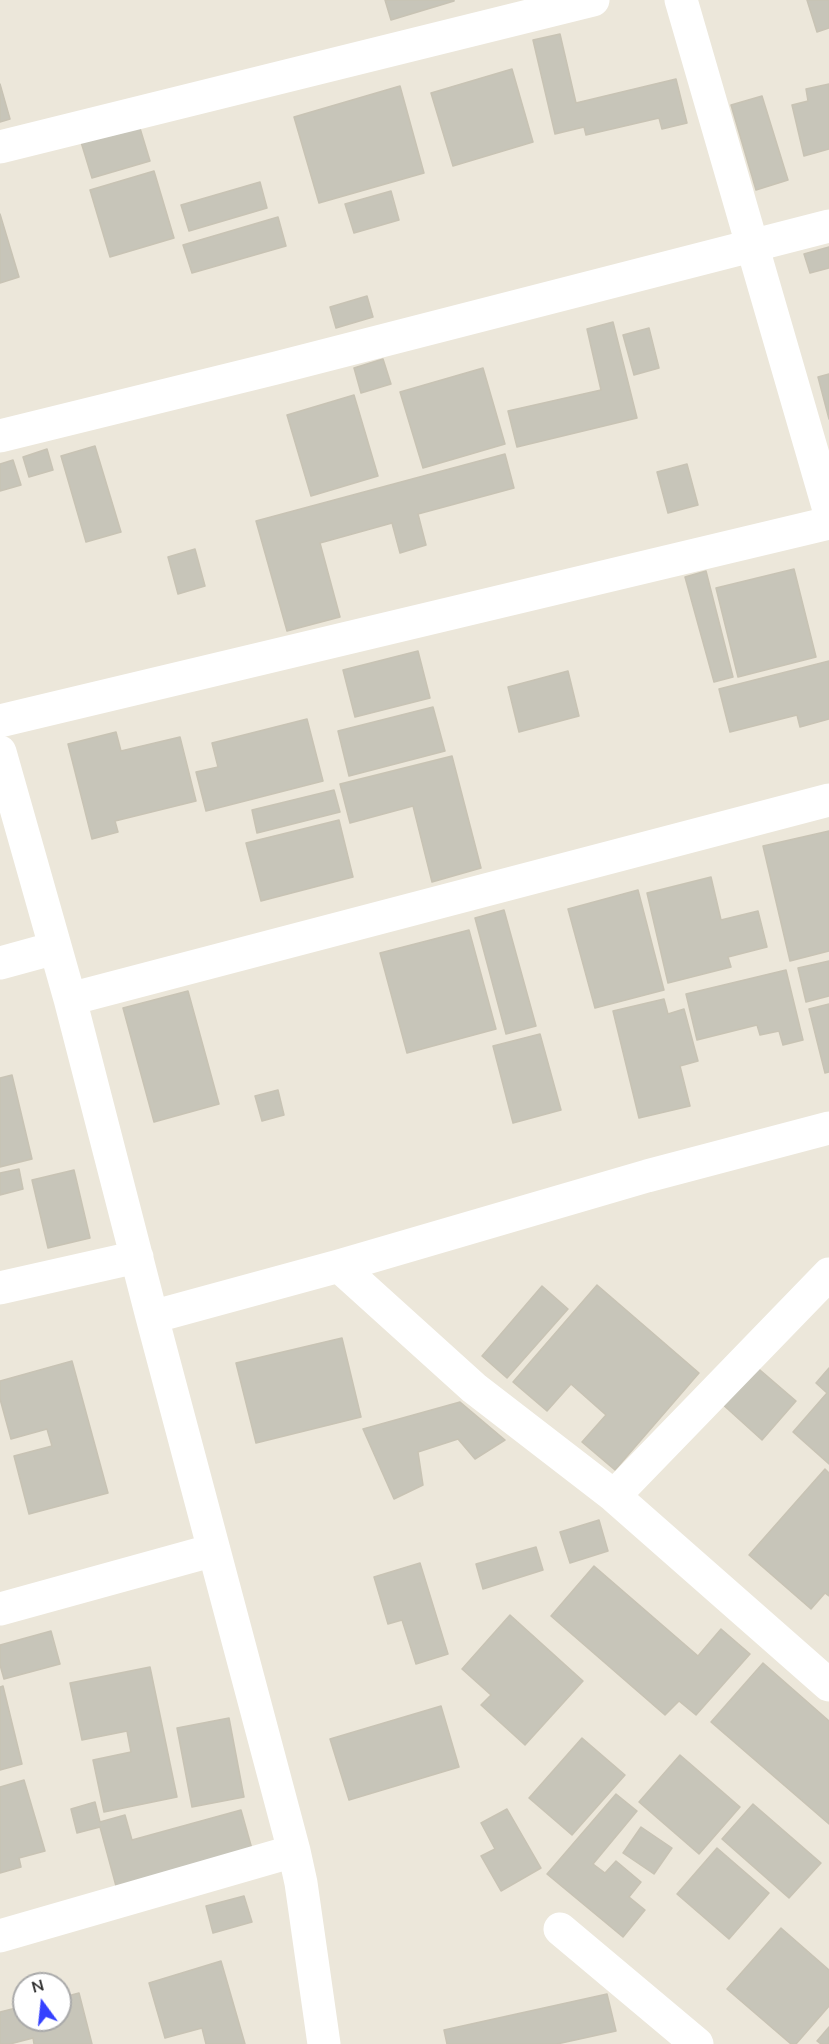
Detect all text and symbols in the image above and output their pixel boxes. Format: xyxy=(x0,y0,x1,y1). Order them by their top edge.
north arrow xyxy=(12,1972,72,2032)
text: N xyxy=(29,1974,46,1999)

